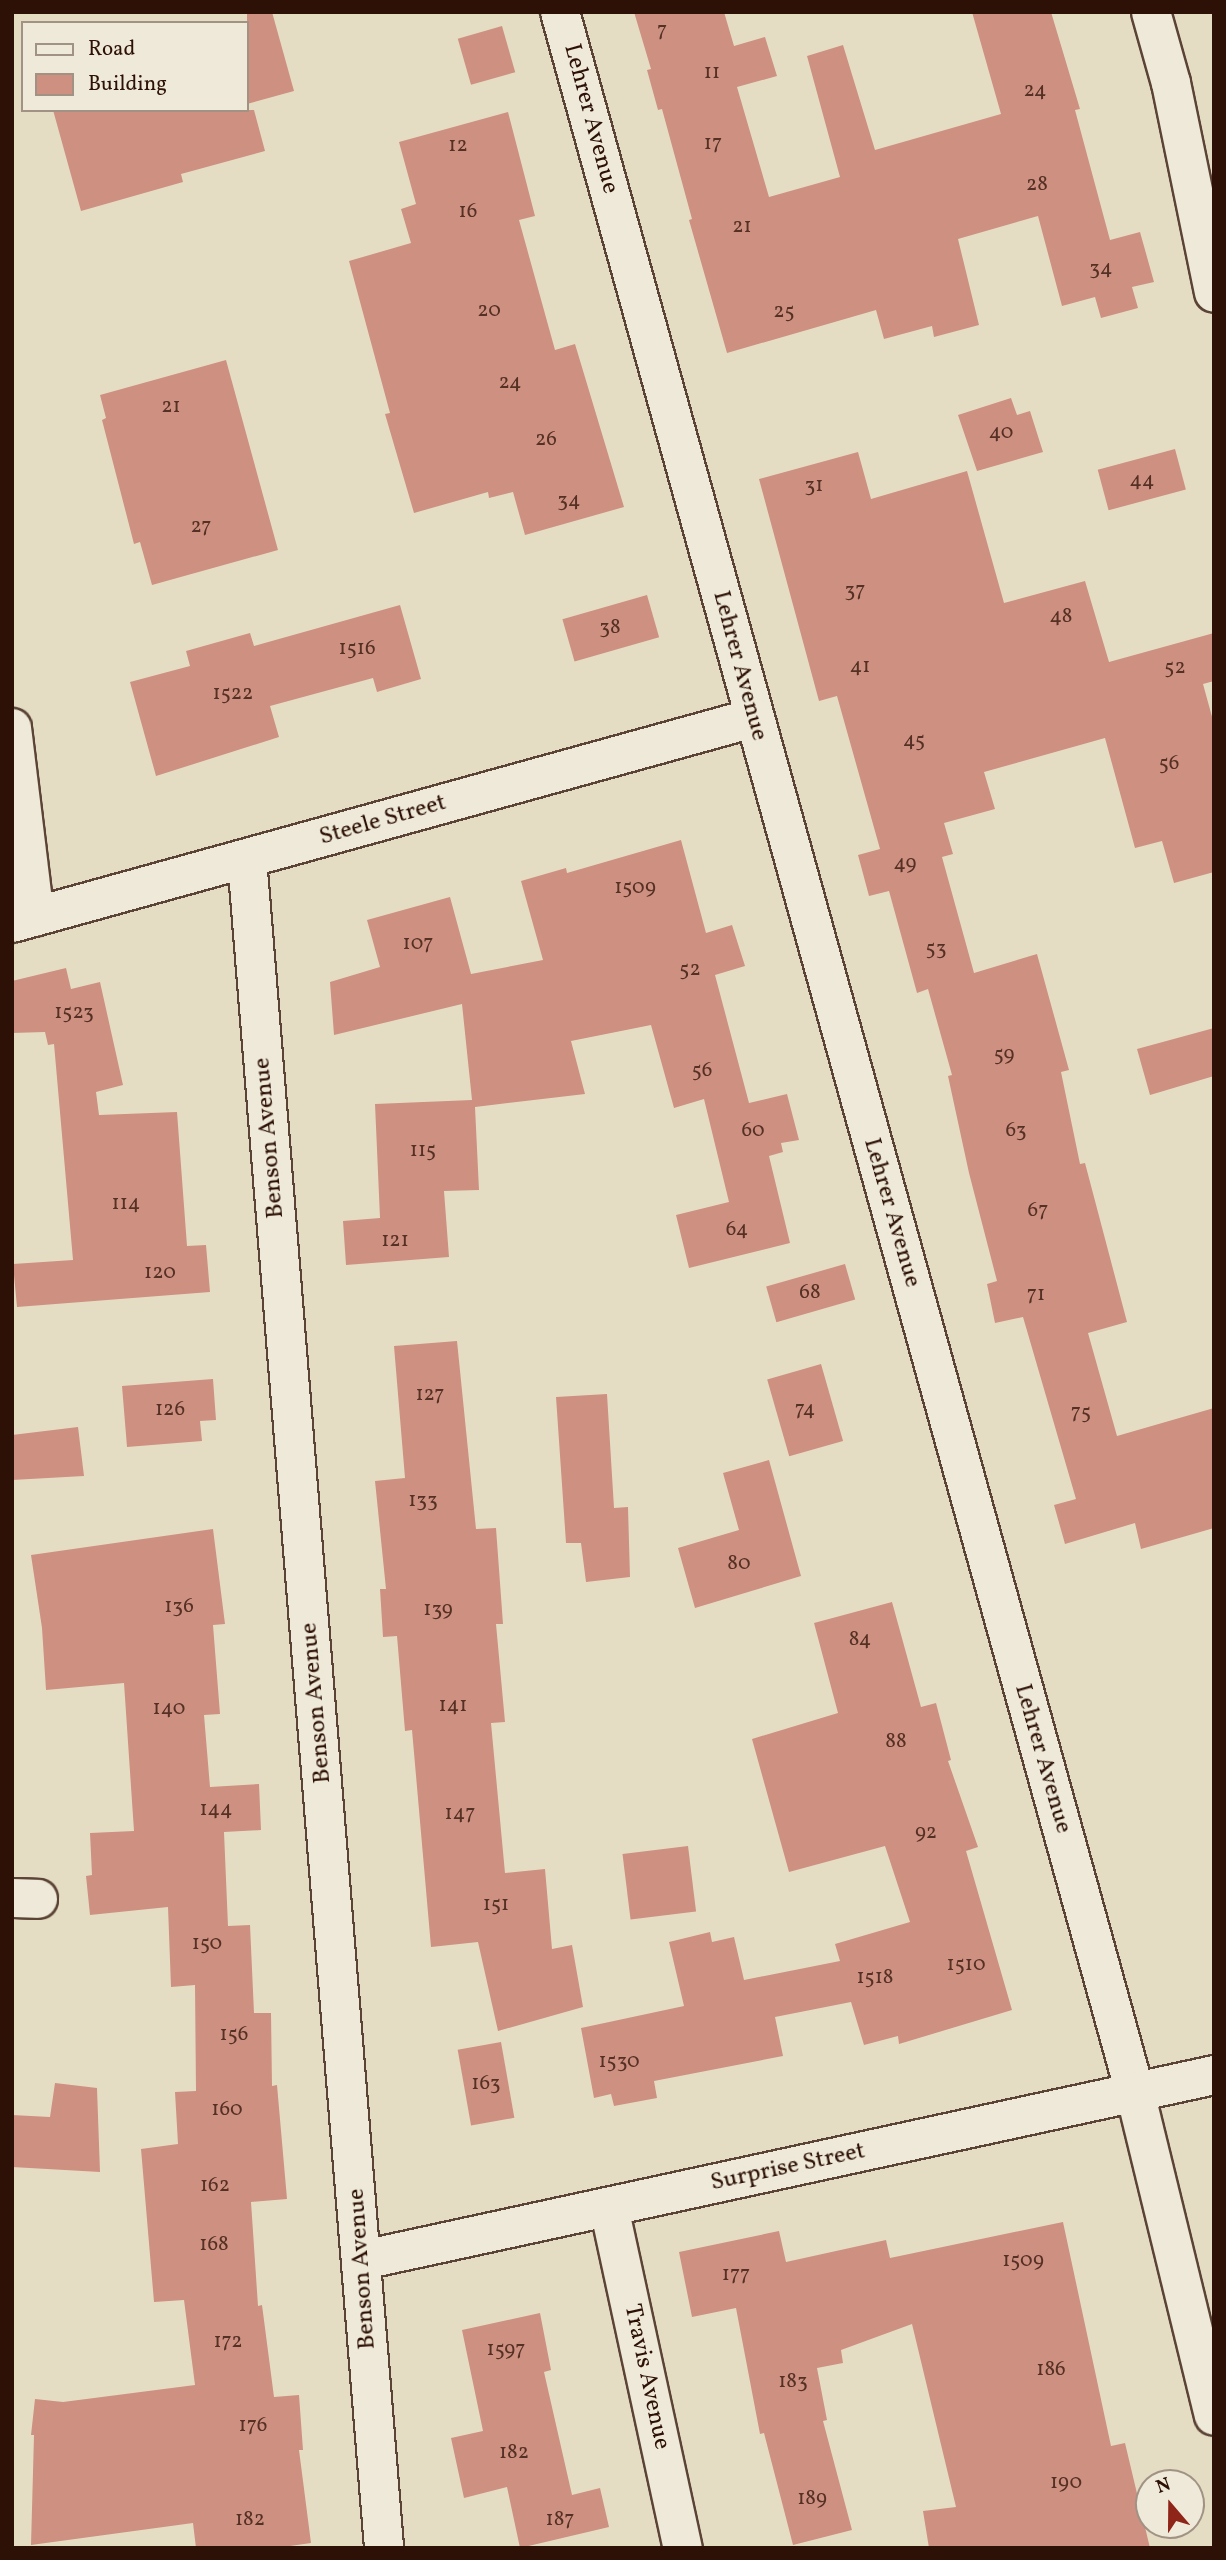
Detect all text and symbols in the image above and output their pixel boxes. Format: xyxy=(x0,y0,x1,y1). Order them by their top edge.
house number: 7 xyxy=(657,18,667,44)
legend xyxy=(21,21,248,112)
text: Road xyxy=(88,35,135,64)
street label: Lehrer Avenue xyxy=(556,41,624,197)
house number: 11 xyxy=(704,60,720,86)
text: Building xyxy=(88,70,167,99)
house number: 24 xyxy=(1023,78,1047,104)
house number: 17 xyxy=(704,131,722,157)
house number: 12 xyxy=(448,133,468,159)
house number: 28 xyxy=(1026,172,1048,198)
house number: 16 xyxy=(459,199,477,225)
house number: 21 xyxy=(732,214,752,240)
house number: 34 xyxy=(1089,256,1113,282)
house number: 20 xyxy=(477,298,501,324)
house number: 25 xyxy=(773,299,795,325)
house number: 24 xyxy=(498,370,522,396)
house number: 21 xyxy=(161,394,181,420)
house number: 40 xyxy=(989,420,1013,446)
house number: 26 xyxy=(535,427,557,453)
house number: 44 xyxy=(1129,468,1155,494)
house number: 31 xyxy=(805,473,823,499)
house number: 34 xyxy=(557,488,581,514)
house number: 27 xyxy=(191,514,211,540)
house number: 37 xyxy=(845,578,865,604)
street label: Lehrer Avenue xyxy=(705,588,773,744)
house number: 48 xyxy=(1050,604,1072,630)
house number: 38 xyxy=(599,615,621,641)
house number: 1516 xyxy=(338,636,376,662)
house number: 41 xyxy=(850,654,870,680)
house number: 52 xyxy=(1164,655,1186,681)
house number: 1522 xyxy=(213,681,253,707)
house number: 45 xyxy=(903,728,925,754)
house number: 56 xyxy=(1159,751,1179,777)
street label: Steele Street xyxy=(316,789,450,853)
house number: 49 xyxy=(894,851,916,877)
house number: 1509 xyxy=(614,875,656,901)
house number: 107 xyxy=(403,931,433,957)
house number: 53 xyxy=(926,936,946,962)
house number: 52 xyxy=(679,957,701,983)
house number: 1523 xyxy=(54,1000,94,1026)
house number: 59 xyxy=(994,1042,1014,1068)
street label: Benson Avenue xyxy=(249,1056,291,1220)
house number: 56 xyxy=(692,1058,712,1084)
house number: 60 xyxy=(741,1118,765,1144)
house number: 63 xyxy=(1005,1118,1027,1144)
street label: Lehrer Avenue xyxy=(856,1135,926,1291)
house number: 115 xyxy=(410,1138,436,1164)
house number: 114 xyxy=(112,1191,140,1217)
house number: 67 xyxy=(1028,1198,1048,1224)
house number: 64 xyxy=(726,1217,748,1243)
house number: 121 xyxy=(381,1228,409,1254)
house number: 120 xyxy=(144,1260,176,1286)
house number: 68 xyxy=(799,1280,821,1306)
house number: 71 xyxy=(1027,1282,1045,1308)
house number: 127 xyxy=(415,1382,445,1408)
house number: 126 xyxy=(155,1397,185,1423)
house number: 74 xyxy=(795,1397,815,1423)
house number: 75 xyxy=(1071,1400,1091,1426)
house number: 133 xyxy=(408,1488,438,1514)
house number: 80 xyxy=(727,1551,751,1577)
house number: 136 xyxy=(164,1594,194,1620)
house number: 139 xyxy=(423,1597,453,1623)
street label: Benson Avenue xyxy=(296,1621,338,1785)
house number: 84 xyxy=(849,1627,871,1653)
street label: Lehrer Avenue xyxy=(1007,1681,1077,1837)
house number: 141 xyxy=(439,1693,467,1719)
house number: 140 xyxy=(153,1696,185,1722)
house number: 88 xyxy=(885,1729,907,1755)
house number: 144 xyxy=(199,1797,233,1823)
house number: 147 xyxy=(445,1801,475,1827)
house number: 92 xyxy=(915,1820,937,1846)
house number: 151 xyxy=(483,1892,509,1918)
house number: 150 xyxy=(192,1931,222,1957)
house number: 1510 xyxy=(946,1952,986,1978)
house number: 1518 xyxy=(856,1965,894,1991)
house number: 156 xyxy=(220,2022,248,2048)
house number: 1530 xyxy=(598,2049,640,2075)
house number: 163 xyxy=(471,2071,501,2097)
house number: 160 xyxy=(211,2097,243,2123)
street label: Surprise Street xyxy=(708,2138,868,2198)
house number: 162 xyxy=(200,2173,230,2199)
street label: Benson Avenue xyxy=(343,2188,383,2350)
house number: 168 xyxy=(199,2232,229,2258)
house number: 1509 xyxy=(1002,2248,1044,2274)
house number: 177 xyxy=(722,2262,750,2288)
street label: Travis Avenue xyxy=(617,2302,675,2452)
house number: 172 xyxy=(213,2329,243,2355)
house number: 1597 xyxy=(487,2337,525,2363)
house number: 186 xyxy=(1036,2357,1066,2383)
house number: 183 xyxy=(778,2369,808,2395)
house number: 176 xyxy=(239,2413,267,2439)
house number: 182 xyxy=(499,2440,529,2466)
north arrow xyxy=(1135,2469,1205,2539)
house number: 190 xyxy=(1050,2470,1082,2496)
text: N xyxy=(1153,2472,1174,2501)
house number: 189 xyxy=(797,2486,827,2512)
house number: 182 xyxy=(235,2507,265,2533)
house number: 187 xyxy=(545,2507,575,2533)

